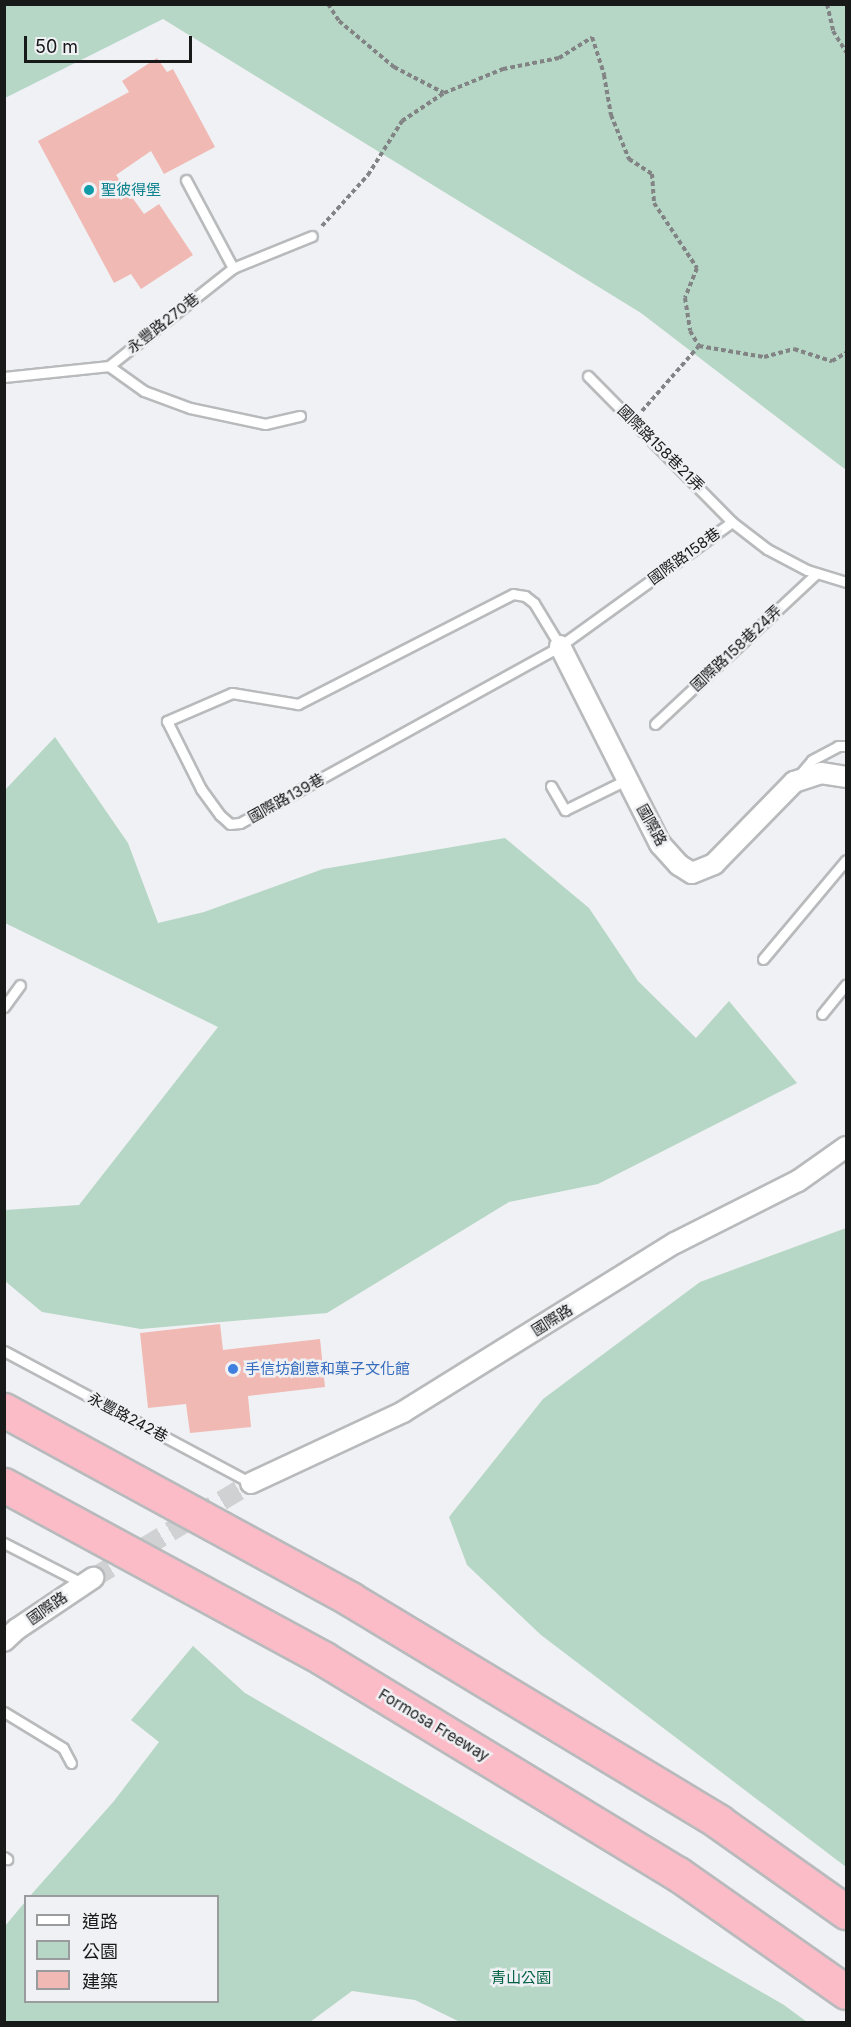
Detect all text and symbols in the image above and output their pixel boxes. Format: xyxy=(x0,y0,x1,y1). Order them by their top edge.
scale bar xyxy=(27,24,195,62)
text: 50 m xyxy=(35,36,78,57)
place label: 聖彼得堡 xyxy=(101,181,161,199)
marker: 聖彼得堡 xyxy=(82,183,96,197)
street label: 永豐路270巷 xyxy=(123,289,203,357)
street label: 國際路158巷21弄 xyxy=(614,401,708,495)
street label: 國際路158巷 xyxy=(645,524,723,588)
street label: 國際路158巷24弄 xyxy=(687,601,785,695)
street label: 國際路139巷 xyxy=(245,770,327,826)
street label: 國際路 xyxy=(633,801,671,849)
street label: 國際路 xyxy=(528,1300,576,1340)
place label: 手信坊創意和菓子文化館 xyxy=(245,1360,410,1378)
marker: 手信坊創意和菓子文化館 xyxy=(226,1362,240,1376)
street label: 永豐路242巷 xyxy=(85,1388,171,1446)
street label: 國際路 xyxy=(23,1588,71,1628)
street label: Formosa Freeway xyxy=(375,1685,493,1765)
legend xyxy=(24,1895,219,2003)
text: 道路 xyxy=(82,1911,118,1932)
text: 公園 xyxy=(82,1941,118,1962)
park label: 青山公園 xyxy=(491,1969,551,1987)
text: 建築 xyxy=(82,1971,118,1992)

